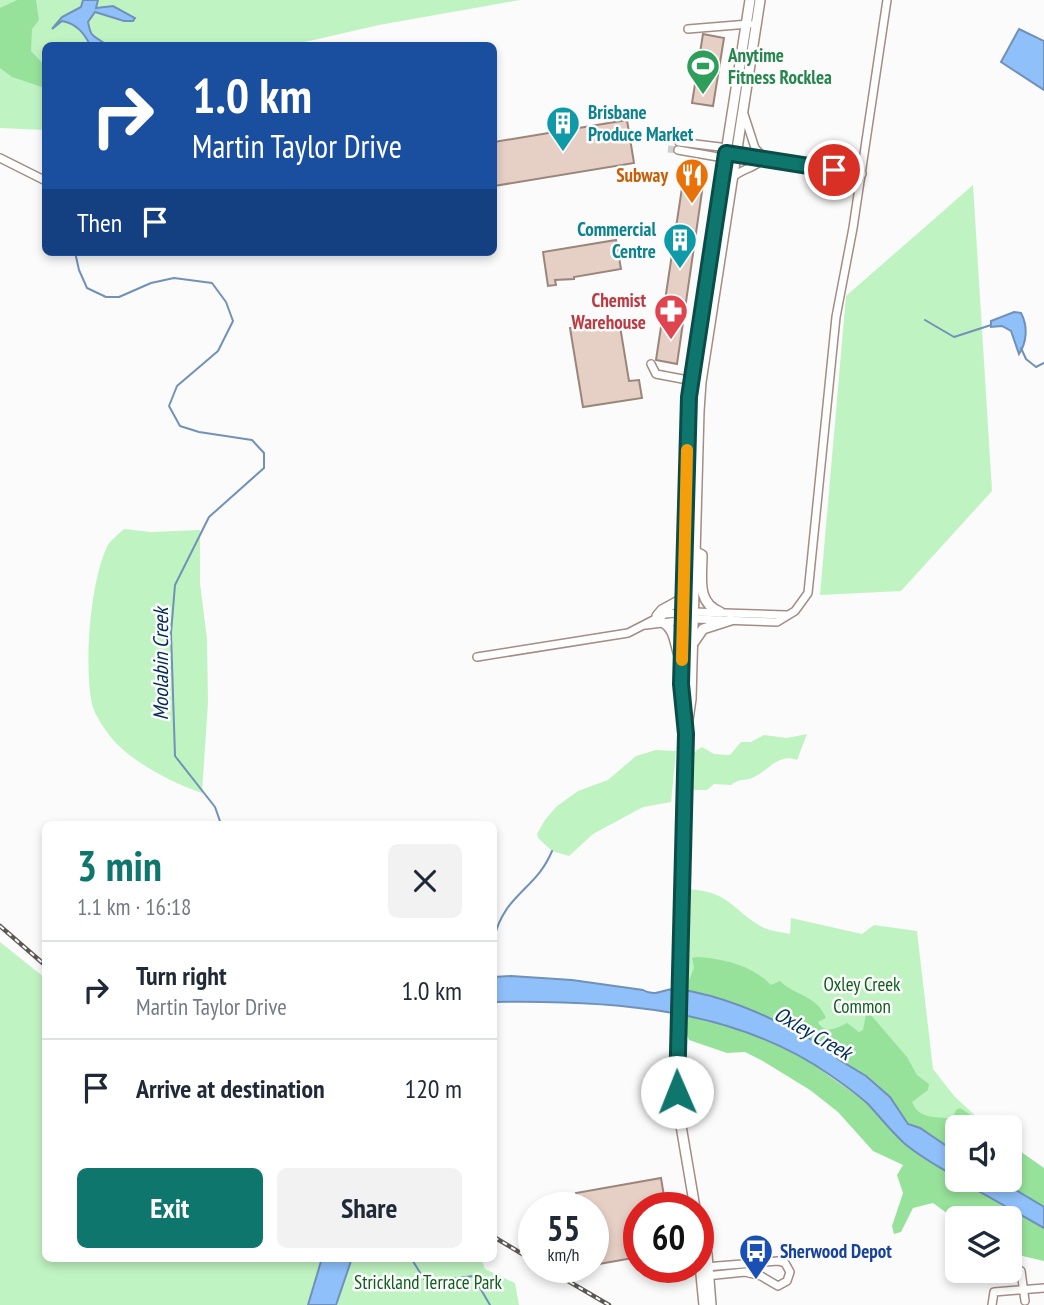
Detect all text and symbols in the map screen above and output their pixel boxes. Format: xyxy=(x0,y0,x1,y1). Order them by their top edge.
place label: Anytime Fitness Rocklea xyxy=(727,43,832,89)
sports icon: Anytime Fitness Rocklea xyxy=(684,47,722,96)
text: 1.0 km xyxy=(192,63,312,127)
icon: right xyxy=(77,70,168,161)
place label: Brisbane Produce Market xyxy=(588,100,694,146)
building icon: Brisbane Produce Market xyxy=(544,104,582,153)
text: Martin Taylor Drive xyxy=(192,125,402,167)
pin xyxy=(804,140,864,200)
icon: arrive xyxy=(815,151,853,189)
restaurant icon: Subway xyxy=(673,156,711,205)
place label: Subway xyxy=(616,163,668,187)
icon: arrive xyxy=(136,203,174,241)
text: Then xyxy=(77,206,122,239)
place label: Commercial Centre xyxy=(577,217,656,263)
building icon: Commercial Centre xyxy=(661,221,699,270)
place label: Chemist Warehouse xyxy=(570,288,646,334)
pharmacy icon: Chemist Warehouse xyxy=(652,292,690,341)
water label: Moolabin Creek xyxy=(147,605,174,720)
text: 3 min xyxy=(77,838,162,893)
button: close xyxy=(388,844,462,918)
text: 1.1 km · 16:18 xyxy=(77,892,191,921)
text: Turn right xyxy=(136,959,227,992)
icon: right xyxy=(77,971,115,1009)
park label: Oxley Creek Common xyxy=(824,972,901,1018)
text: 1.0 km xyxy=(401,974,462,1007)
text: Martin Taylor Drive xyxy=(136,992,287,1021)
water label: Oxley Creek xyxy=(769,1000,859,1067)
position arrow xyxy=(640,1055,714,1129)
icon: arrive xyxy=(77,1069,115,1107)
text: Arrive at destination xyxy=(136,1072,325,1105)
text: 120 m xyxy=(404,1072,462,1105)
map controls xyxy=(945,1115,1022,1283)
button: sound xyxy=(945,1115,1022,1192)
button: Exit xyxy=(77,1168,263,1248)
button: Share xyxy=(277,1168,462,1248)
speed limit sign: 60 xyxy=(623,1192,714,1283)
text: 55 xyxy=(547,1205,580,1251)
button: layers xyxy=(945,1206,1022,1283)
bus stop icon: Sherwood Depot xyxy=(737,1232,775,1281)
place label: Sherwood Depot xyxy=(780,1239,892,1263)
text: km/h xyxy=(548,1243,579,1266)
park label: Strickland Terrace Park xyxy=(354,1270,503,1294)

